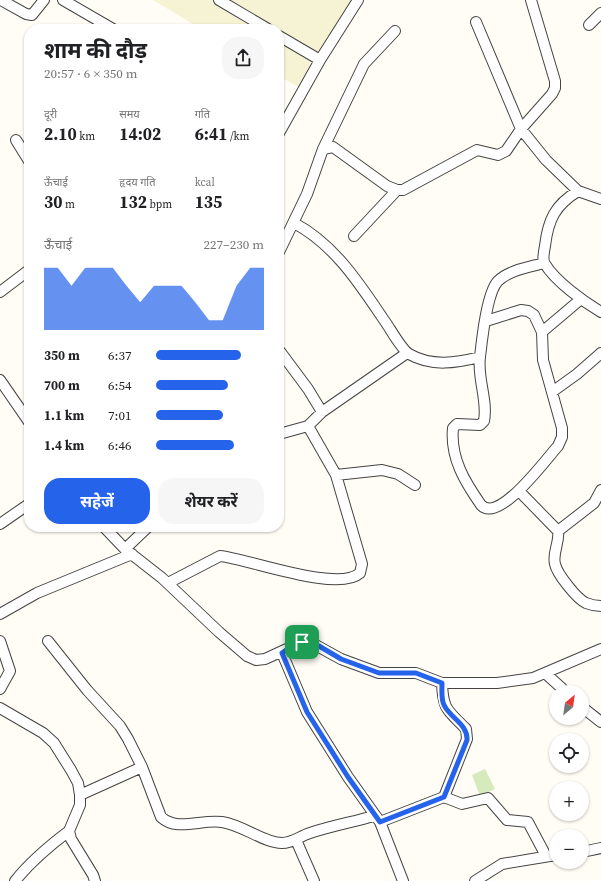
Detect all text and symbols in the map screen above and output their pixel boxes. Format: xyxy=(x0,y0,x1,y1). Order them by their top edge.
text: शाम की दौड़ xyxy=(44,35,147,65)
button: share xyxy=(222,37,264,79)
text: 20:57 · 6 × 350 m xyxy=(44,65,138,82)
text: दूरी xyxy=(44,107,57,122)
text: समय xyxy=(119,107,140,122)
text: गति xyxy=(195,107,210,122)
text: 2.10 xyxy=(44,122,77,146)
text: 14:02 xyxy=(119,122,161,146)
text: 6:41 xyxy=(195,122,227,146)
text: km xyxy=(77,129,95,144)
text: /km xyxy=(227,129,250,144)
text: ऊँचाई xyxy=(44,175,68,190)
text: हृदय गति xyxy=(119,175,155,190)
text: kcal xyxy=(195,175,215,190)
text: 30 xyxy=(44,190,62,214)
text: 132 xyxy=(119,190,147,214)
text: 135 xyxy=(195,190,222,214)
text: m xyxy=(62,197,75,212)
text: bpm xyxy=(147,197,172,212)
text: ऊँचाई xyxy=(44,236,72,253)
text: 227–230 m xyxy=(204,236,264,253)
text: 350 m xyxy=(44,347,80,364)
text: 6:37 xyxy=(108,347,131,364)
text: 700 m xyxy=(44,377,80,394)
text: 6:54 xyxy=(108,377,131,394)
text: 1.1 km xyxy=(44,407,84,424)
text: 7:01 xyxy=(108,407,131,424)
text: 1.4 km xyxy=(44,437,84,454)
text: 6:46 xyxy=(108,437,131,454)
button: सहेजें xyxy=(44,478,150,524)
button: शेयर करें xyxy=(158,478,264,524)
pin xyxy=(285,625,319,659)
icon: arrive xyxy=(291,631,313,653)
north arrow xyxy=(549,685,589,725)
map controls xyxy=(549,685,589,869)
button: locate xyxy=(549,733,589,773)
button: + xyxy=(549,781,589,821)
button: − xyxy=(549,829,589,869)

